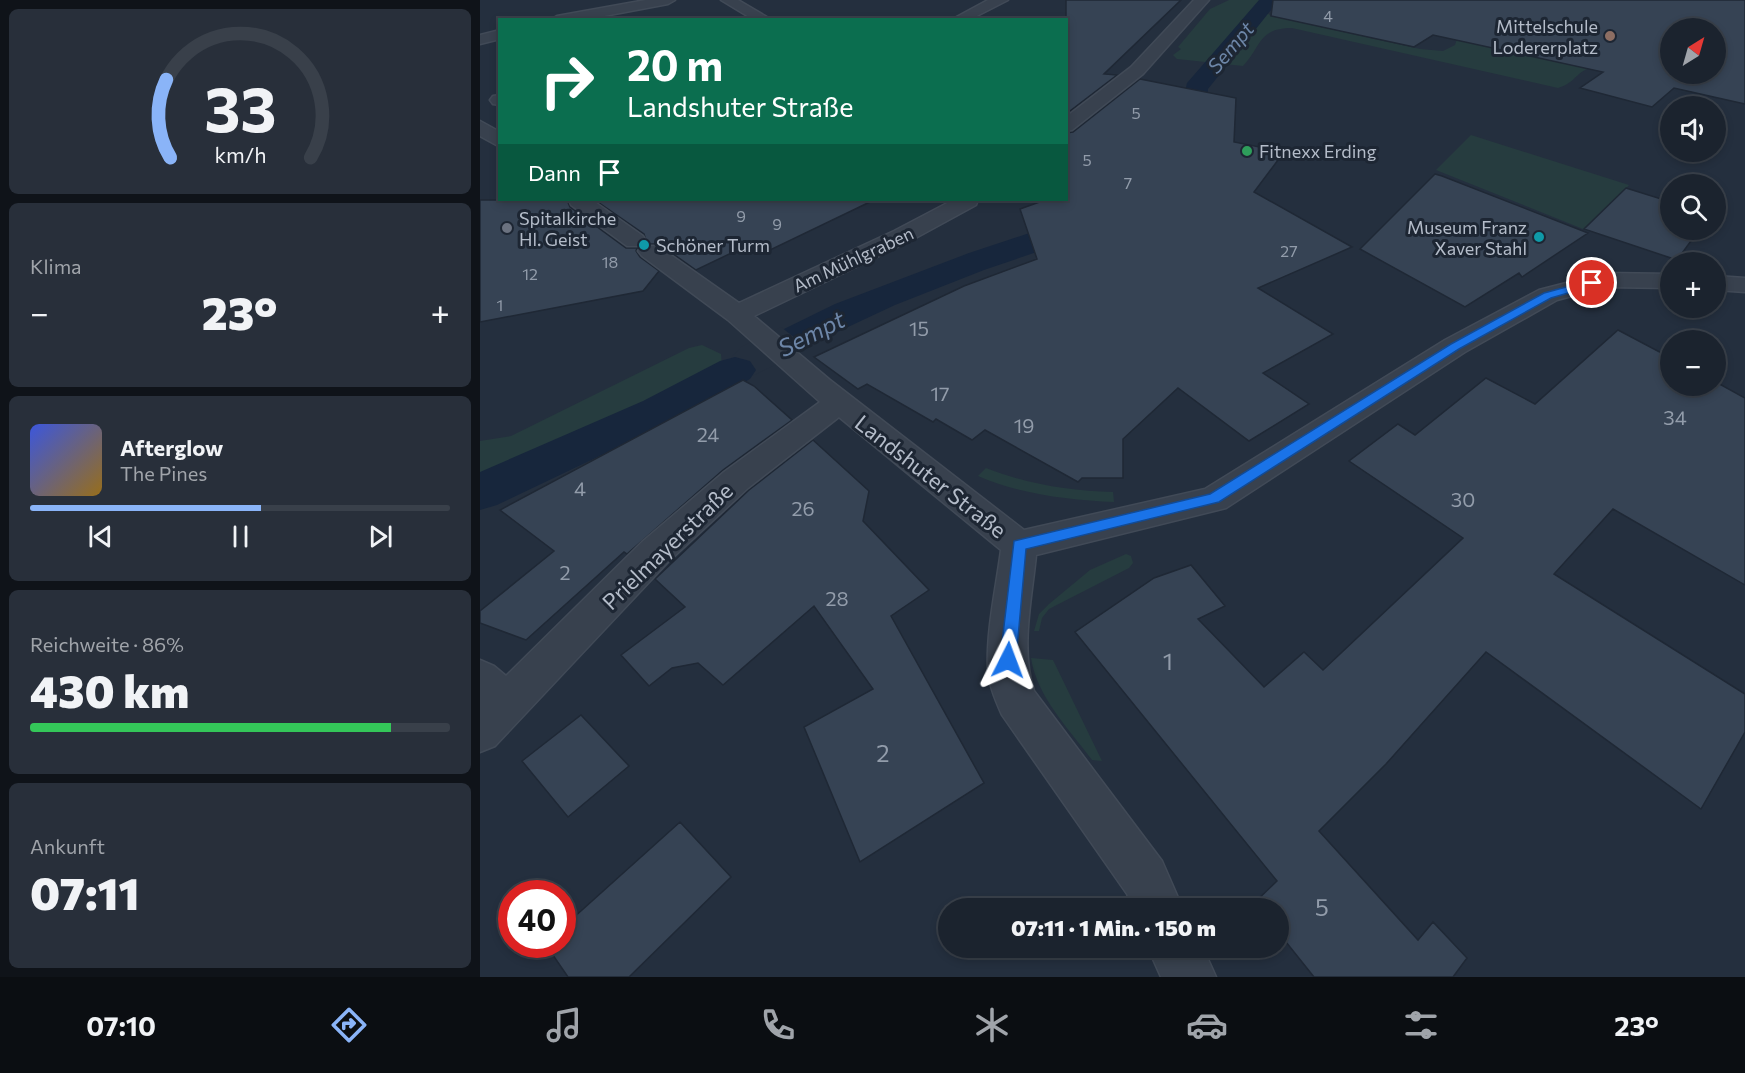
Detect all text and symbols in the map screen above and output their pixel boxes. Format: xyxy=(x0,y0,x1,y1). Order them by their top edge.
house number: 4 xyxy=(1323,6,1333,25)
place label: Mittelschule Lodererplatz xyxy=(1493,15,1598,58)
water label: Sempt xyxy=(1202,16,1259,77)
north arrow xyxy=(1660,18,1726,84)
map controls xyxy=(1660,18,1726,396)
marker: Mittelschule Lodererplatz xyxy=(1603,29,1617,43)
text: 20 m xyxy=(627,38,723,90)
icon: right xyxy=(528,42,606,120)
text: 33 xyxy=(204,69,276,145)
text: Landshuter Straße xyxy=(627,90,853,123)
button: sound xyxy=(1660,96,1726,162)
house number: 5 xyxy=(1131,103,1141,122)
place label: Fitnexx Erding xyxy=(1259,140,1377,162)
text: km/h xyxy=(214,142,266,168)
marker: Fitnexx Erding xyxy=(1240,144,1254,158)
house number: 5 xyxy=(1082,150,1092,169)
icon: arrive xyxy=(593,156,626,189)
text: Dann xyxy=(528,159,581,186)
house number: 7 xyxy=(1124,173,1132,192)
button: search xyxy=(1660,174,1726,240)
house number: 9 xyxy=(736,206,746,225)
place label: Spitalkirche Hl. Geist xyxy=(519,207,616,250)
house number: 9 xyxy=(772,214,782,233)
place label: Museum Franz Xaver Stahl xyxy=(1407,216,1527,259)
marker: Spitalkirche Hl. Geist xyxy=(500,221,514,235)
street label: Am Mühlgraben xyxy=(789,221,917,297)
marker: Museum Franz Xaver Stahl xyxy=(1532,230,1546,244)
place label: Schöner Turm xyxy=(656,234,770,256)
marker: Schöner Turm xyxy=(637,238,651,252)
house number: 27 xyxy=(1280,241,1298,260)
house number: 18 xyxy=(602,252,618,271)
button: + xyxy=(1660,252,1726,318)
text: Klima xyxy=(30,254,82,278)
pin xyxy=(1566,257,1617,308)
house number: 12 xyxy=(522,264,538,283)
icon: arrive xyxy=(1575,266,1608,299)
text: 23° xyxy=(202,284,278,339)
text: − xyxy=(30,291,49,332)
text: + xyxy=(431,291,450,332)
house number: 1 xyxy=(497,295,503,314)
water label: Sempt xyxy=(773,303,850,362)
house number: 15 xyxy=(909,316,929,340)
button: − xyxy=(1660,330,1726,396)
house number: 17 xyxy=(930,381,950,405)
house number: 34 xyxy=(1663,405,1687,429)
street label: Landshuter Straße xyxy=(850,409,1012,543)
house number: 19 xyxy=(1014,413,1034,437)
house number: 24 xyxy=(697,422,719,446)
text: Afterglow xyxy=(120,434,223,461)
text: The Pines xyxy=(120,461,207,485)
house number: 4 xyxy=(574,476,586,500)
street label: Prielmayerstraße xyxy=(596,477,738,615)
house number: 30 xyxy=(1451,487,1475,511)
house number: 26 xyxy=(791,496,815,520)
icon: previous xyxy=(84,520,117,553)
icon: pause xyxy=(224,520,257,553)
icon: next xyxy=(364,520,397,553)
house number: 2 xyxy=(559,560,571,584)
house number: 28 xyxy=(825,586,849,610)
position arrow xyxy=(976,628,1040,692)
text: Reichweite · 86% xyxy=(30,632,184,656)
house number: 1 xyxy=(1163,646,1173,675)
text: 430 km xyxy=(30,662,189,717)
house number: 2 xyxy=(876,738,890,767)
text: Ankunft xyxy=(30,834,105,858)
text: 07:11 xyxy=(30,864,140,919)
speed limit sign: 40 xyxy=(498,880,576,958)
house number: 5 xyxy=(1315,892,1329,921)
text: 07:11 · 1 Min. · 150 m xyxy=(1011,914,1216,941)
icon: directions xyxy=(328,1004,370,1046)
icon: music xyxy=(543,1004,585,1046)
icon: phone xyxy=(757,1004,799,1046)
icon: climate xyxy=(971,1004,1013,1046)
icon: car xyxy=(1186,1004,1228,1046)
icon: filters xyxy=(1400,1004,1442,1046)
text: 07:10 xyxy=(86,1009,156,1042)
text: 23° xyxy=(1614,1009,1659,1042)

